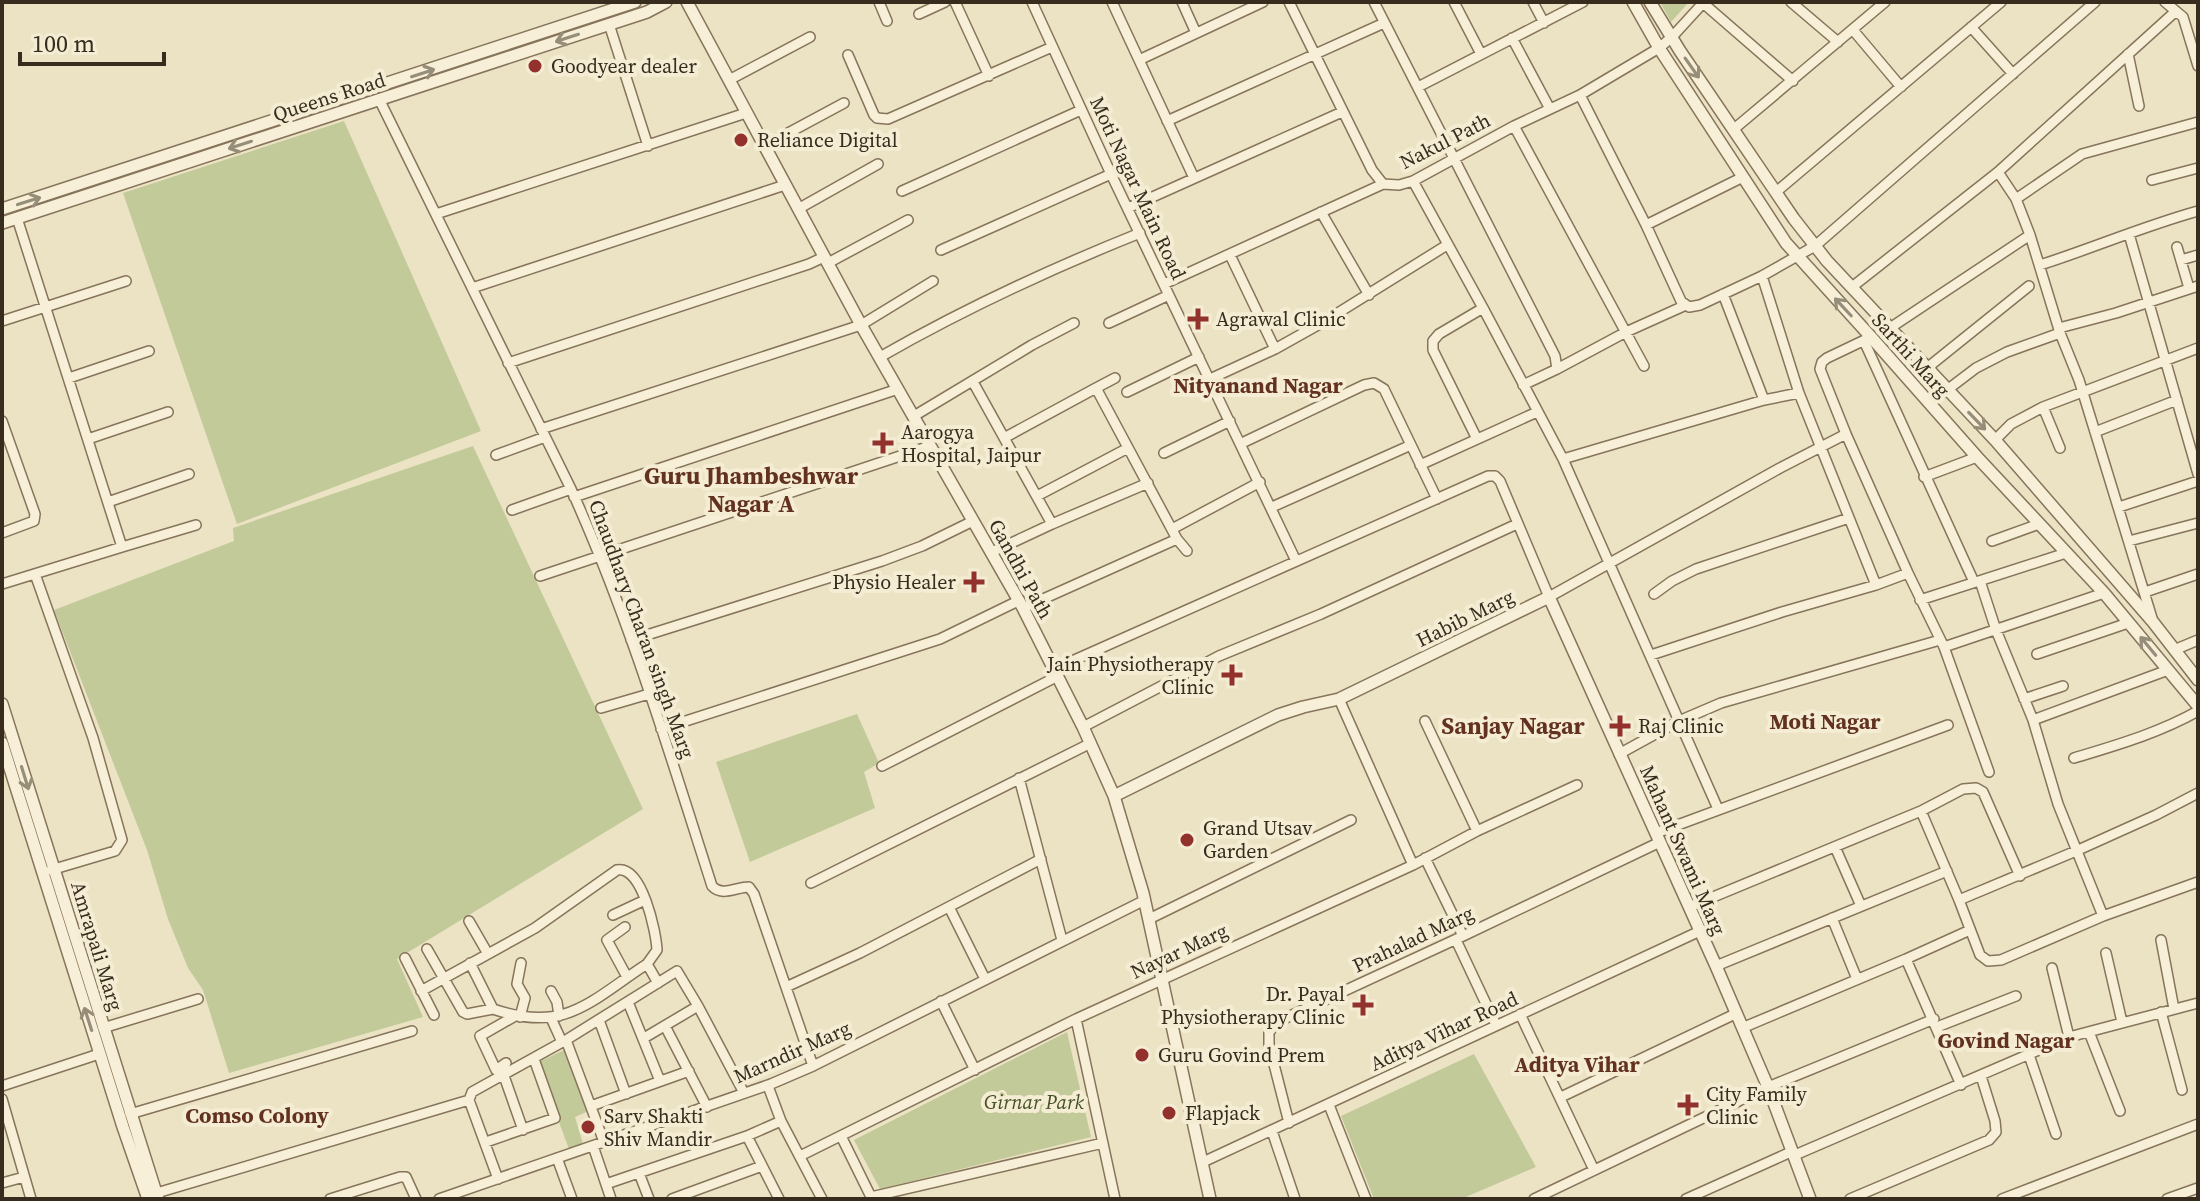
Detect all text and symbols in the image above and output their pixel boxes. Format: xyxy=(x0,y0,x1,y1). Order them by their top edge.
scale bar xyxy=(20,16,164,66)
text: 100 m xyxy=(32,27,95,60)
one-way arrow xyxy=(554,31,580,46)
place label: Goodyear dealer xyxy=(551,52,697,80)
one-way arrow xyxy=(1684,56,1700,78)
marker: Goodyear dealer xyxy=(526,57,544,75)
one-way arrow xyxy=(410,64,435,79)
street label: Queens Road xyxy=(269,65,389,128)
street label: Moti Nagar Main Road xyxy=(1083,92,1193,285)
street label: Nakul Path xyxy=(1395,106,1495,176)
place label: Reliance Digital xyxy=(757,126,898,154)
marker: Reliance Digital xyxy=(732,131,750,149)
one-way arrow xyxy=(227,138,252,153)
one-way arrow xyxy=(16,193,41,207)
one-way arrow xyxy=(1834,298,1853,317)
place label: Agrawal Clinic xyxy=(1216,305,1346,333)
street label: Sarthi Marg xyxy=(1866,307,1956,403)
marker: Agrawal Clinic xyxy=(1187,308,1209,330)
district label: Nityanand Nagar xyxy=(1173,370,1344,400)
one-way arrow xyxy=(1968,411,1986,431)
place label: Aarogya Hospital, Jaipur xyxy=(901,418,1042,469)
marker: Aarogya Hospital, Jaipur xyxy=(872,432,894,454)
district label: Guru Jhambeshwar Nagar A xyxy=(644,459,859,520)
street label: Chaudhary Charan singh Marg xyxy=(582,496,702,762)
street label: Gandhi Path xyxy=(982,514,1060,624)
place label: Physio Healer xyxy=(832,568,957,596)
marker: Physio Healer xyxy=(963,571,985,593)
street label: Habib Marg xyxy=(1411,582,1519,654)
one-way arrow xyxy=(2139,636,2157,657)
place label: Jain Physiotherapy Clinic xyxy=(1046,650,1215,701)
marker: Jain Physiotherapy Clinic xyxy=(1221,664,1243,686)
district label: Moti Nagar xyxy=(1769,706,1881,736)
district label: Sanjay Nagar xyxy=(1441,709,1586,742)
place label: Raj Clinic xyxy=(1638,712,1724,740)
marker: Raj Clinic xyxy=(1609,715,1631,737)
street label: Mahant Swami Marg xyxy=(1633,761,1733,939)
one-way arrow xyxy=(19,766,34,791)
place label: Grand Utsav Garden xyxy=(1203,814,1312,865)
marker: Grand Utsav Garden xyxy=(1178,831,1196,849)
street label: Amrapali Marg xyxy=(64,878,130,1014)
street label: Prahalad Marg xyxy=(1348,899,1478,979)
street label: Nayar Marg xyxy=(1126,916,1232,986)
place label: Dr. Payal Physiotherapy Clinic xyxy=(1161,980,1345,1031)
street label: Aditya Vihar Road xyxy=(1365,984,1523,1078)
marker: Dr. Payal Physiotherapy Clinic xyxy=(1352,994,1374,1016)
one-way arrow xyxy=(80,1006,95,1032)
street label: Marndir Marg xyxy=(729,1014,855,1090)
district label: Govind Nagar xyxy=(1937,1025,2075,1055)
place label: Guru Govind Prem xyxy=(1158,1041,1325,1069)
marker: Guru Govind Prem xyxy=(1133,1046,1151,1064)
district label: Aditya Vihar xyxy=(1514,1049,1640,1079)
place label: City Family Clinic xyxy=(1706,1080,1808,1131)
park label: Girnar Park xyxy=(984,1088,1085,1116)
marker: City Family Clinic xyxy=(1677,1094,1699,1116)
place label: Flapjack xyxy=(1185,1099,1260,1127)
district label: Comso Colony xyxy=(185,1100,329,1130)
place label: Sarv Shakti Shiv Mandir xyxy=(604,1102,713,1153)
marker: Flapjack xyxy=(1160,1104,1178,1122)
marker: Sarv Shakti Shiv Mandir xyxy=(579,1118,597,1136)

